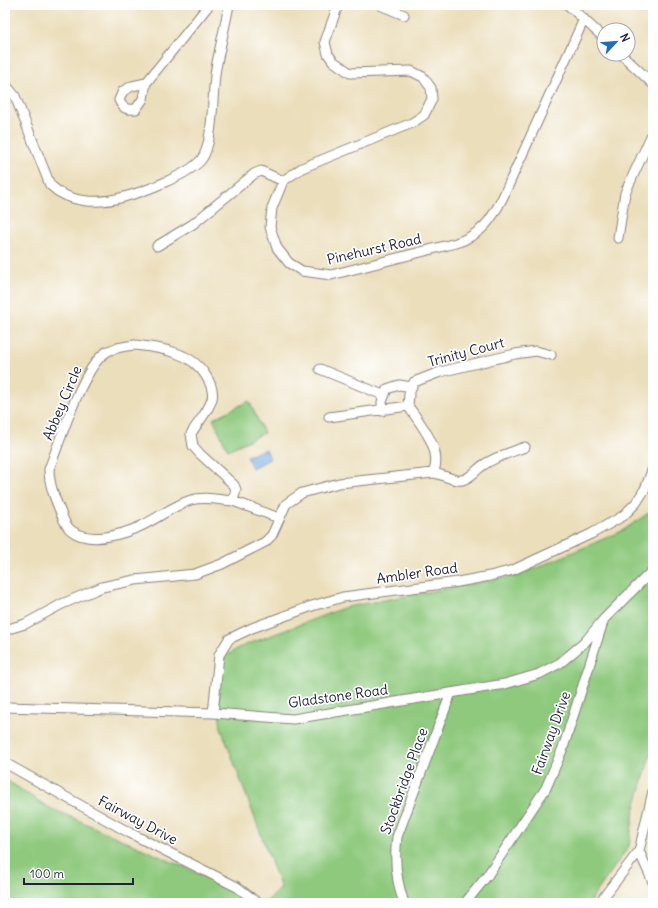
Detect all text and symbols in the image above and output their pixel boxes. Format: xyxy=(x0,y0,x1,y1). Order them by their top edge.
north arrow xyxy=(596,22,636,62)
text: N xyxy=(617,31,633,44)
street label: Pinehurst Road xyxy=(325,229,423,269)
street label: Trinity Court xyxy=(426,333,506,371)
street label: Abbey Circle xyxy=(38,363,86,443)
street label: Ambler Road xyxy=(375,558,459,588)
street label: Gladstone Road xyxy=(287,680,389,712)
street label: Fairway Drive xyxy=(528,689,574,777)
street label: Stockbridge Place xyxy=(376,725,432,837)
street label: Fairway Drive xyxy=(95,792,181,848)
scale bar xyxy=(24,860,133,886)
text: 100 m xyxy=(30,866,64,881)

